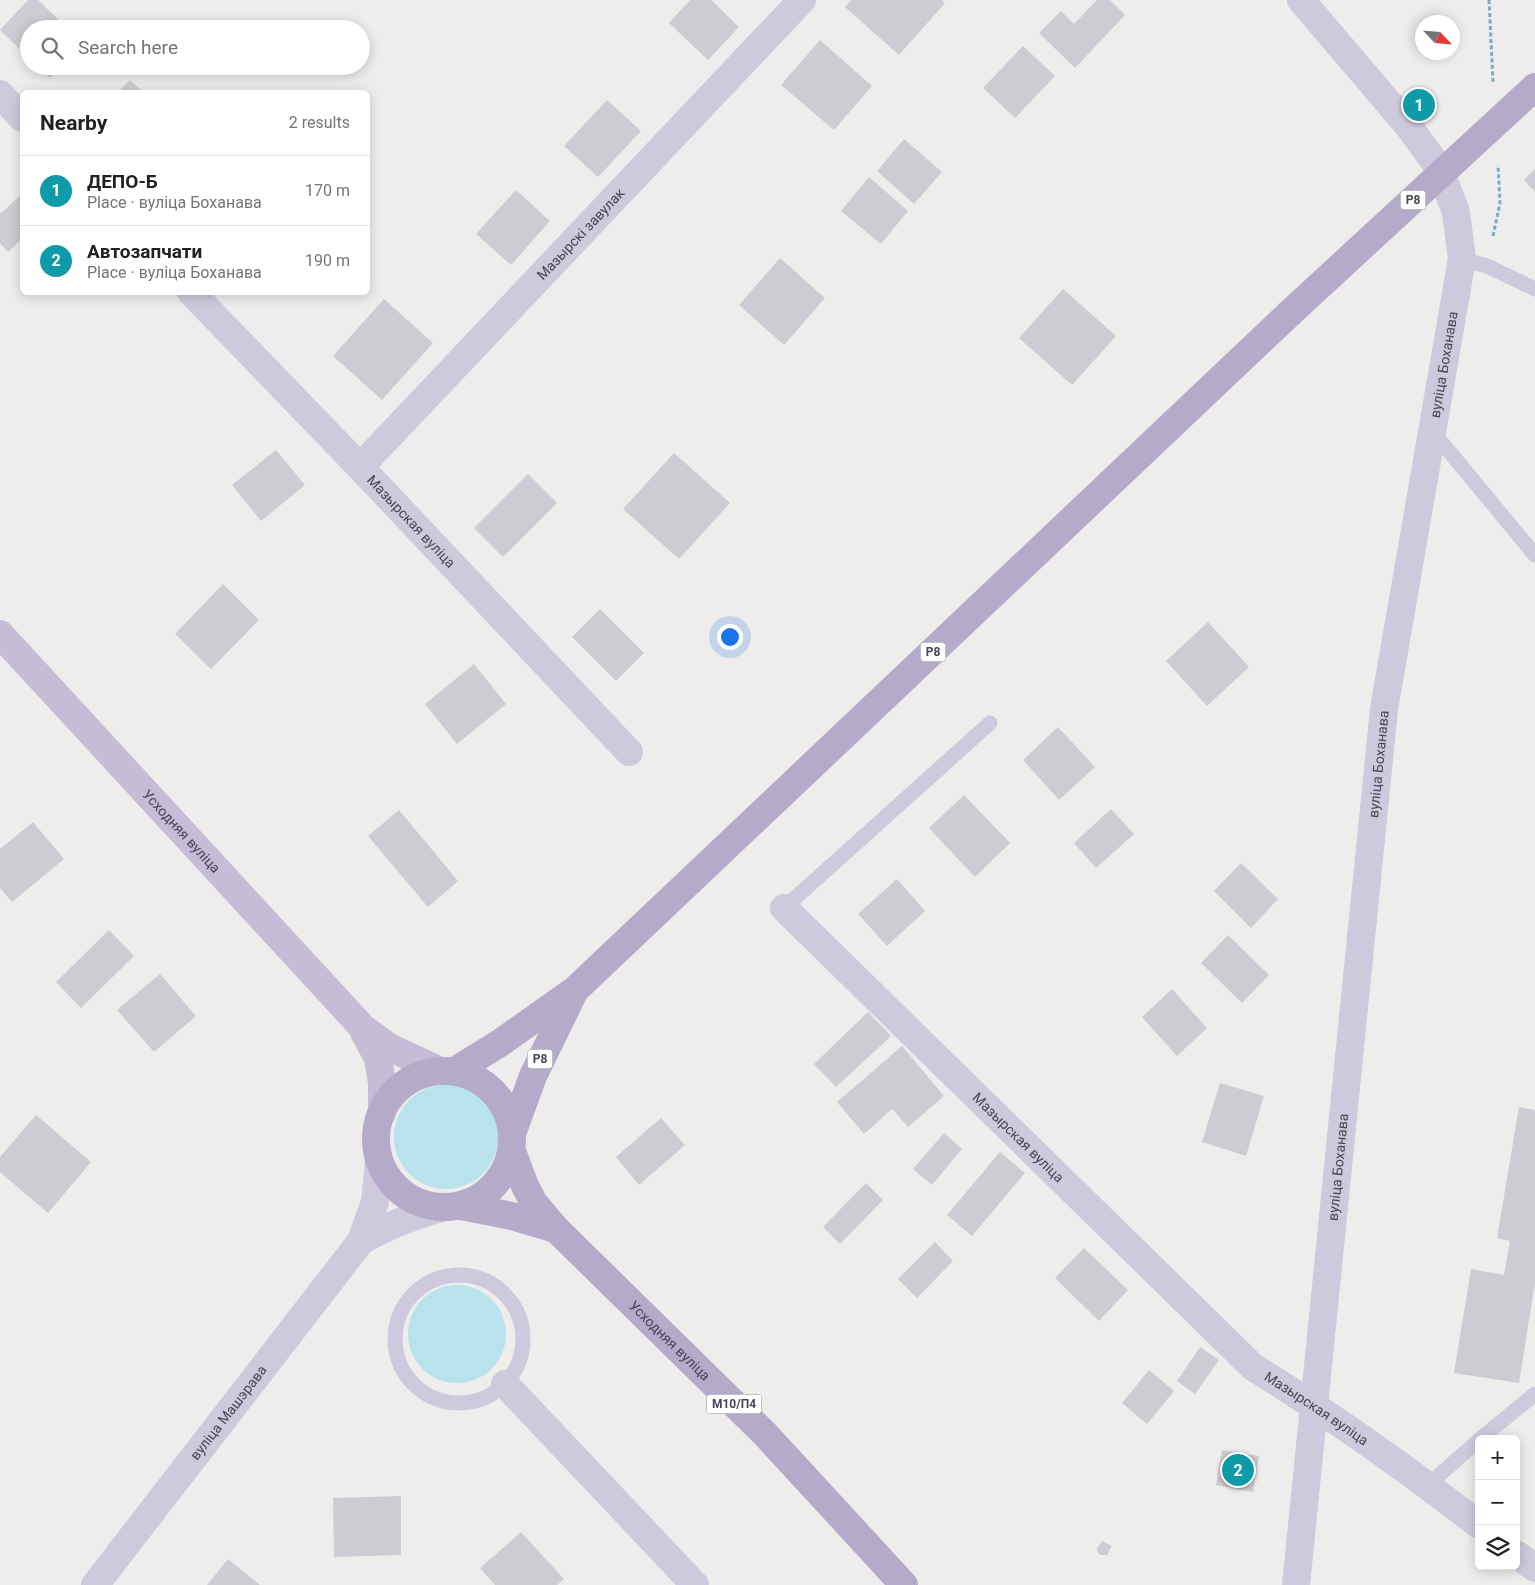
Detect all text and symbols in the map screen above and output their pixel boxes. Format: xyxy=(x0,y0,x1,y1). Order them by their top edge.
north arrow xyxy=(1415,15,1460,60)
search box xyxy=(20,20,370,75)
icon: search xyxy=(38,34,66,62)
text: Search here xyxy=(78,36,178,59)
pin: 1 xyxy=(1403,86,1435,124)
text: Nearby xyxy=(40,111,107,135)
text: 2 results xyxy=(289,113,350,132)
text: ДЕПО-Б xyxy=(87,170,158,193)
text: 1 xyxy=(51,181,61,200)
text: 170 m xyxy=(305,181,350,200)
street label: Мазырскі завулак xyxy=(534,185,628,283)
road number: Р8 xyxy=(1400,190,1426,210)
text: Place · вуліца Боханава xyxy=(87,193,262,212)
text: Автозапчати xyxy=(87,240,202,263)
text: 2 xyxy=(51,251,61,270)
text: 190 m xyxy=(305,251,350,270)
text: Place · вуліца Боханава xyxy=(87,263,262,282)
street label: вуліца Боханава xyxy=(1427,310,1461,419)
street label: Мазырская вуліца xyxy=(364,472,459,571)
your location xyxy=(717,624,743,650)
road number: Р8 xyxy=(920,642,946,662)
street label: вуліца Боханава xyxy=(1365,710,1392,819)
street label: Усходняя вуліца xyxy=(139,786,224,876)
road number: Р8 xyxy=(528,1050,552,1068)
street label: Мазырская вуліца xyxy=(970,1089,1067,1186)
street label: вуліца Боханава xyxy=(1325,1113,1351,1222)
street label: Усходняя вуліца xyxy=(626,1297,714,1384)
street label: вуліца Машэрава xyxy=(187,1362,270,1463)
street label: Мазырская вуліца xyxy=(1262,1368,1371,1448)
road number: М10/П4 xyxy=(706,1395,762,1414)
map controls xyxy=(1475,1435,1520,1570)
button: + xyxy=(1475,1435,1520,1480)
pin: 2 xyxy=(1222,1451,1254,1489)
button: − xyxy=(1475,1480,1520,1525)
button: layers xyxy=(1475,1525,1520,1570)

